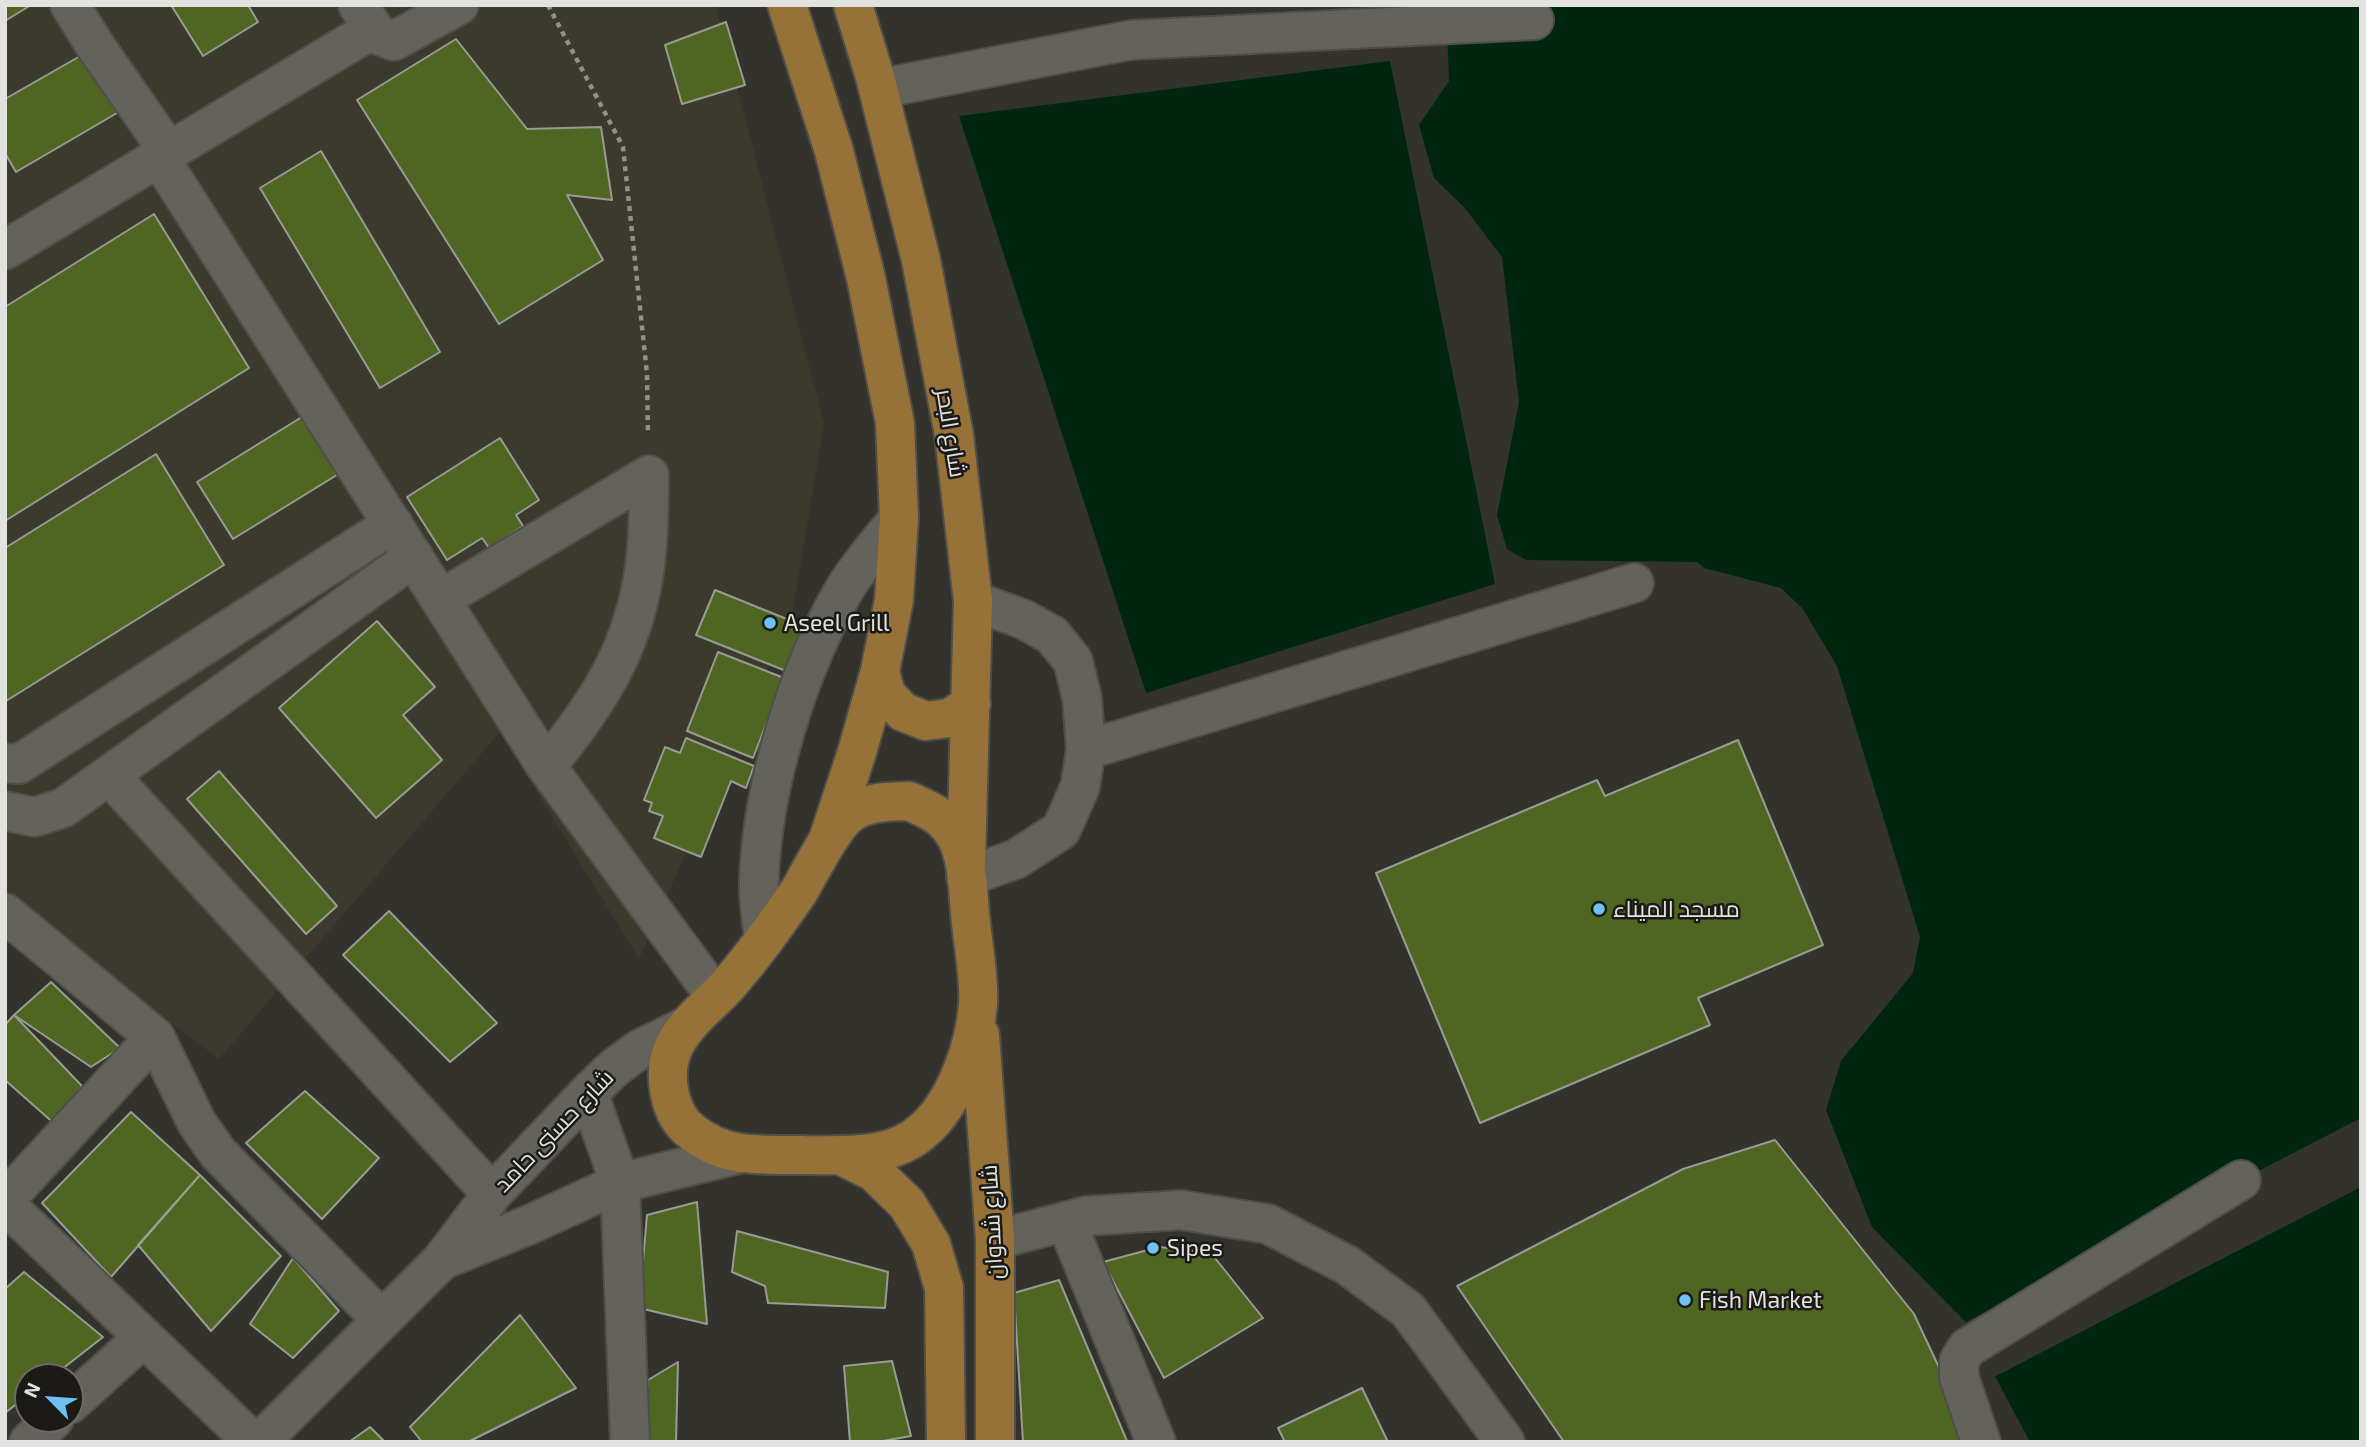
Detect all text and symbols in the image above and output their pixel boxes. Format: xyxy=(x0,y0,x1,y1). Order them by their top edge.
street label: شارع البحر xyxy=(930,387,972,479)
place label: Aseel Grill xyxy=(784,609,890,637)
marker: Aseel Grill xyxy=(762,615,778,631)
place label: مسجد الميناء xyxy=(1613,895,1740,923)
marker: مسجد الميناء xyxy=(1591,901,1607,917)
street label: شارع حسنى حامد xyxy=(489,1064,619,1198)
street label: شارع شدوان xyxy=(975,1164,1009,1280)
place label: Sipes xyxy=(1167,1234,1223,1262)
marker: Sipes xyxy=(1145,1240,1161,1256)
place label: Fish Market xyxy=(1699,1286,1822,1314)
marker: Fish Market xyxy=(1677,1292,1693,1308)
north arrow xyxy=(14,1363,84,1433)
text: N xyxy=(18,1379,45,1401)

